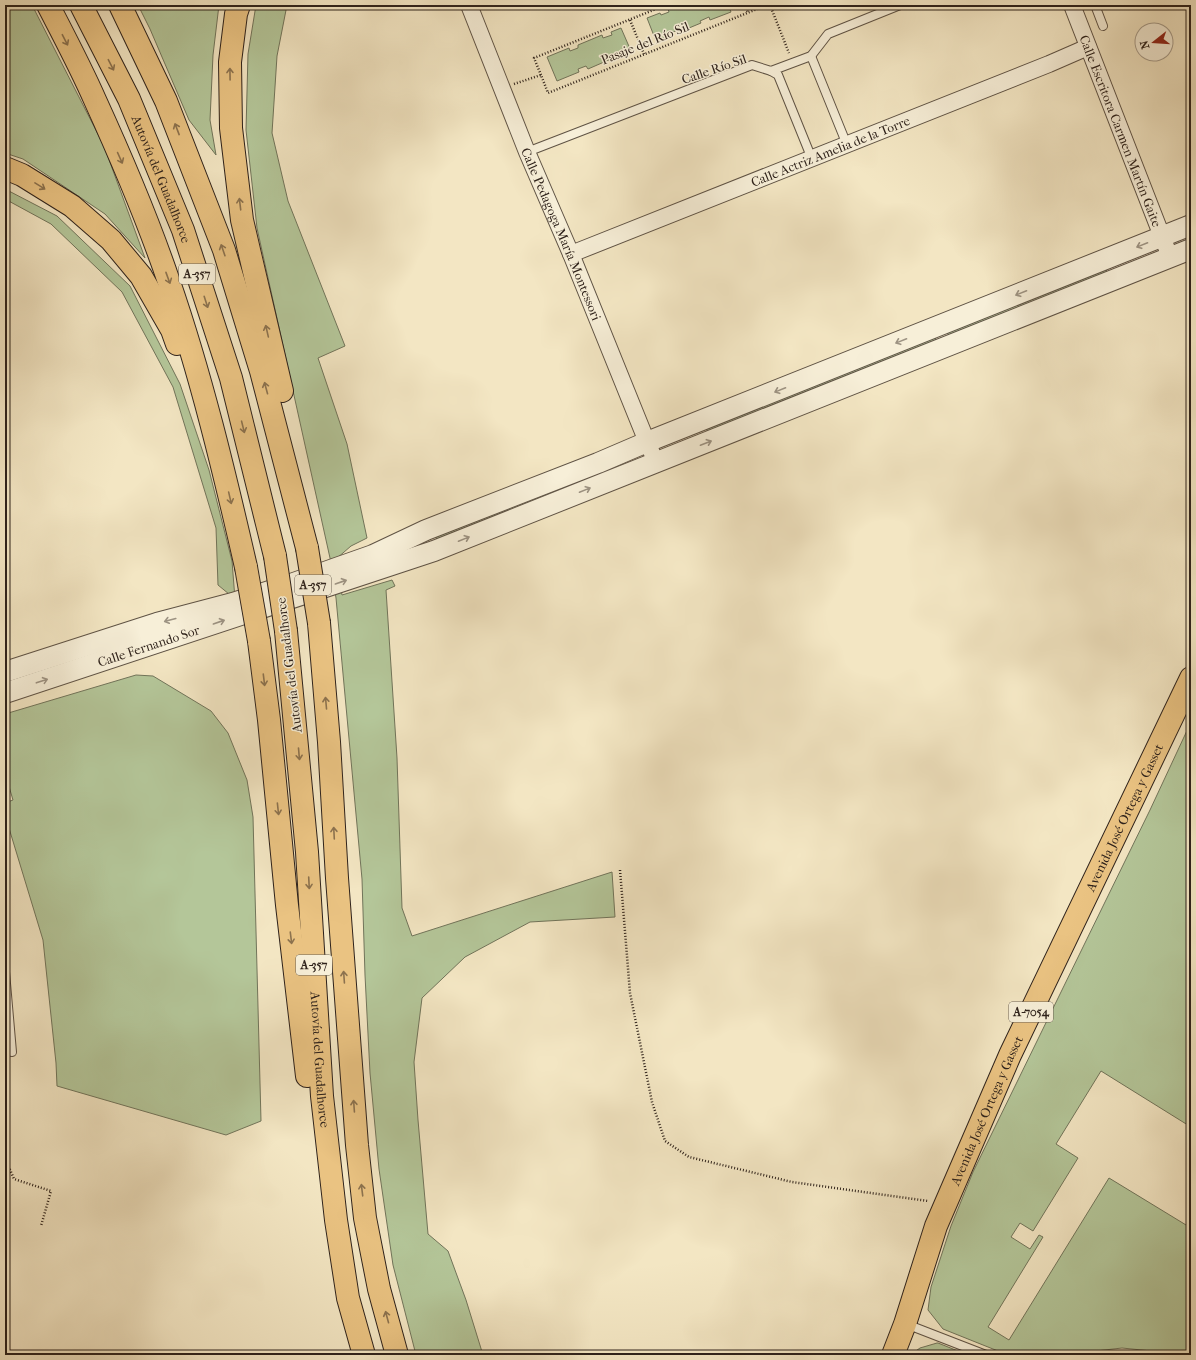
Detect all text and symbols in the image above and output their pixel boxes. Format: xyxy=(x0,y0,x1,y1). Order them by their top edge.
street label: Pasaje del Río Sil xyxy=(599,18,692,67)
north arrow xyxy=(1134,22,1174,62)
street label: Calle Escritora Carmen Martín Gaite xyxy=(1077,33,1165,229)
one-way arrow xyxy=(62,34,69,46)
text: N xyxy=(1137,38,1152,51)
street label: Calle Río Sil xyxy=(680,51,749,87)
one-way arrow xyxy=(108,59,115,71)
one-way arrow xyxy=(226,68,234,81)
street label: Autovía del Guadalhorce xyxy=(129,112,194,245)
street label: Calle Actriz Amelia de la Torre xyxy=(749,112,913,189)
one-way arrow xyxy=(172,124,180,136)
street label: Calle Pedagoga María Montessori xyxy=(519,145,605,323)
one-way arrow xyxy=(117,151,125,163)
one-way arrow xyxy=(34,182,46,190)
one-way arrow xyxy=(236,198,244,211)
one-way arrow xyxy=(1136,241,1148,249)
one-way arrow xyxy=(219,245,227,257)
road number: A-357 xyxy=(179,264,215,284)
one-way arrow xyxy=(165,272,172,285)
one-way arrow xyxy=(1016,290,1028,298)
one-way arrow xyxy=(203,296,211,308)
one-way arrow xyxy=(263,325,271,338)
one-way arrow xyxy=(895,338,907,346)
one-way arrow xyxy=(262,382,269,395)
one-way arrow xyxy=(774,386,786,394)
one-way arrow xyxy=(240,420,247,433)
one-way arrow xyxy=(699,439,711,446)
one-way arrow xyxy=(578,486,590,494)
one-way arrow xyxy=(227,491,234,504)
one-way arrow xyxy=(458,534,470,542)
road number: A-357 xyxy=(295,575,331,595)
one-way arrow xyxy=(335,578,348,585)
street label: Autovía del Guadalhorce xyxy=(273,596,305,735)
one-way arrow xyxy=(164,617,177,624)
one-way arrow xyxy=(212,618,224,626)
street label: Calle Fernando Sor xyxy=(96,622,202,669)
one-way arrow xyxy=(260,673,268,686)
one-way arrow xyxy=(35,677,48,684)
one-way arrow xyxy=(323,697,330,710)
street label: Avenida José Ortega y Gasset xyxy=(1082,741,1166,894)
one-way arrow xyxy=(295,747,302,760)
one-way arrow xyxy=(274,802,281,815)
one-way arrow xyxy=(331,827,338,840)
one-way arrow xyxy=(306,876,313,889)
one-way arrow xyxy=(287,931,295,944)
road number: A-357 xyxy=(296,955,332,975)
one-way arrow xyxy=(341,971,348,984)
street label: Autovía del Guadalhorce xyxy=(308,990,333,1129)
road number: A-7054 xyxy=(1009,1002,1053,1022)
street label: Avenida José Ortega y Gasset xyxy=(947,1033,1026,1189)
one-way arrow xyxy=(350,1100,357,1113)
one-way arrow xyxy=(358,1184,366,1197)
one-way arrow xyxy=(383,1311,390,1324)

